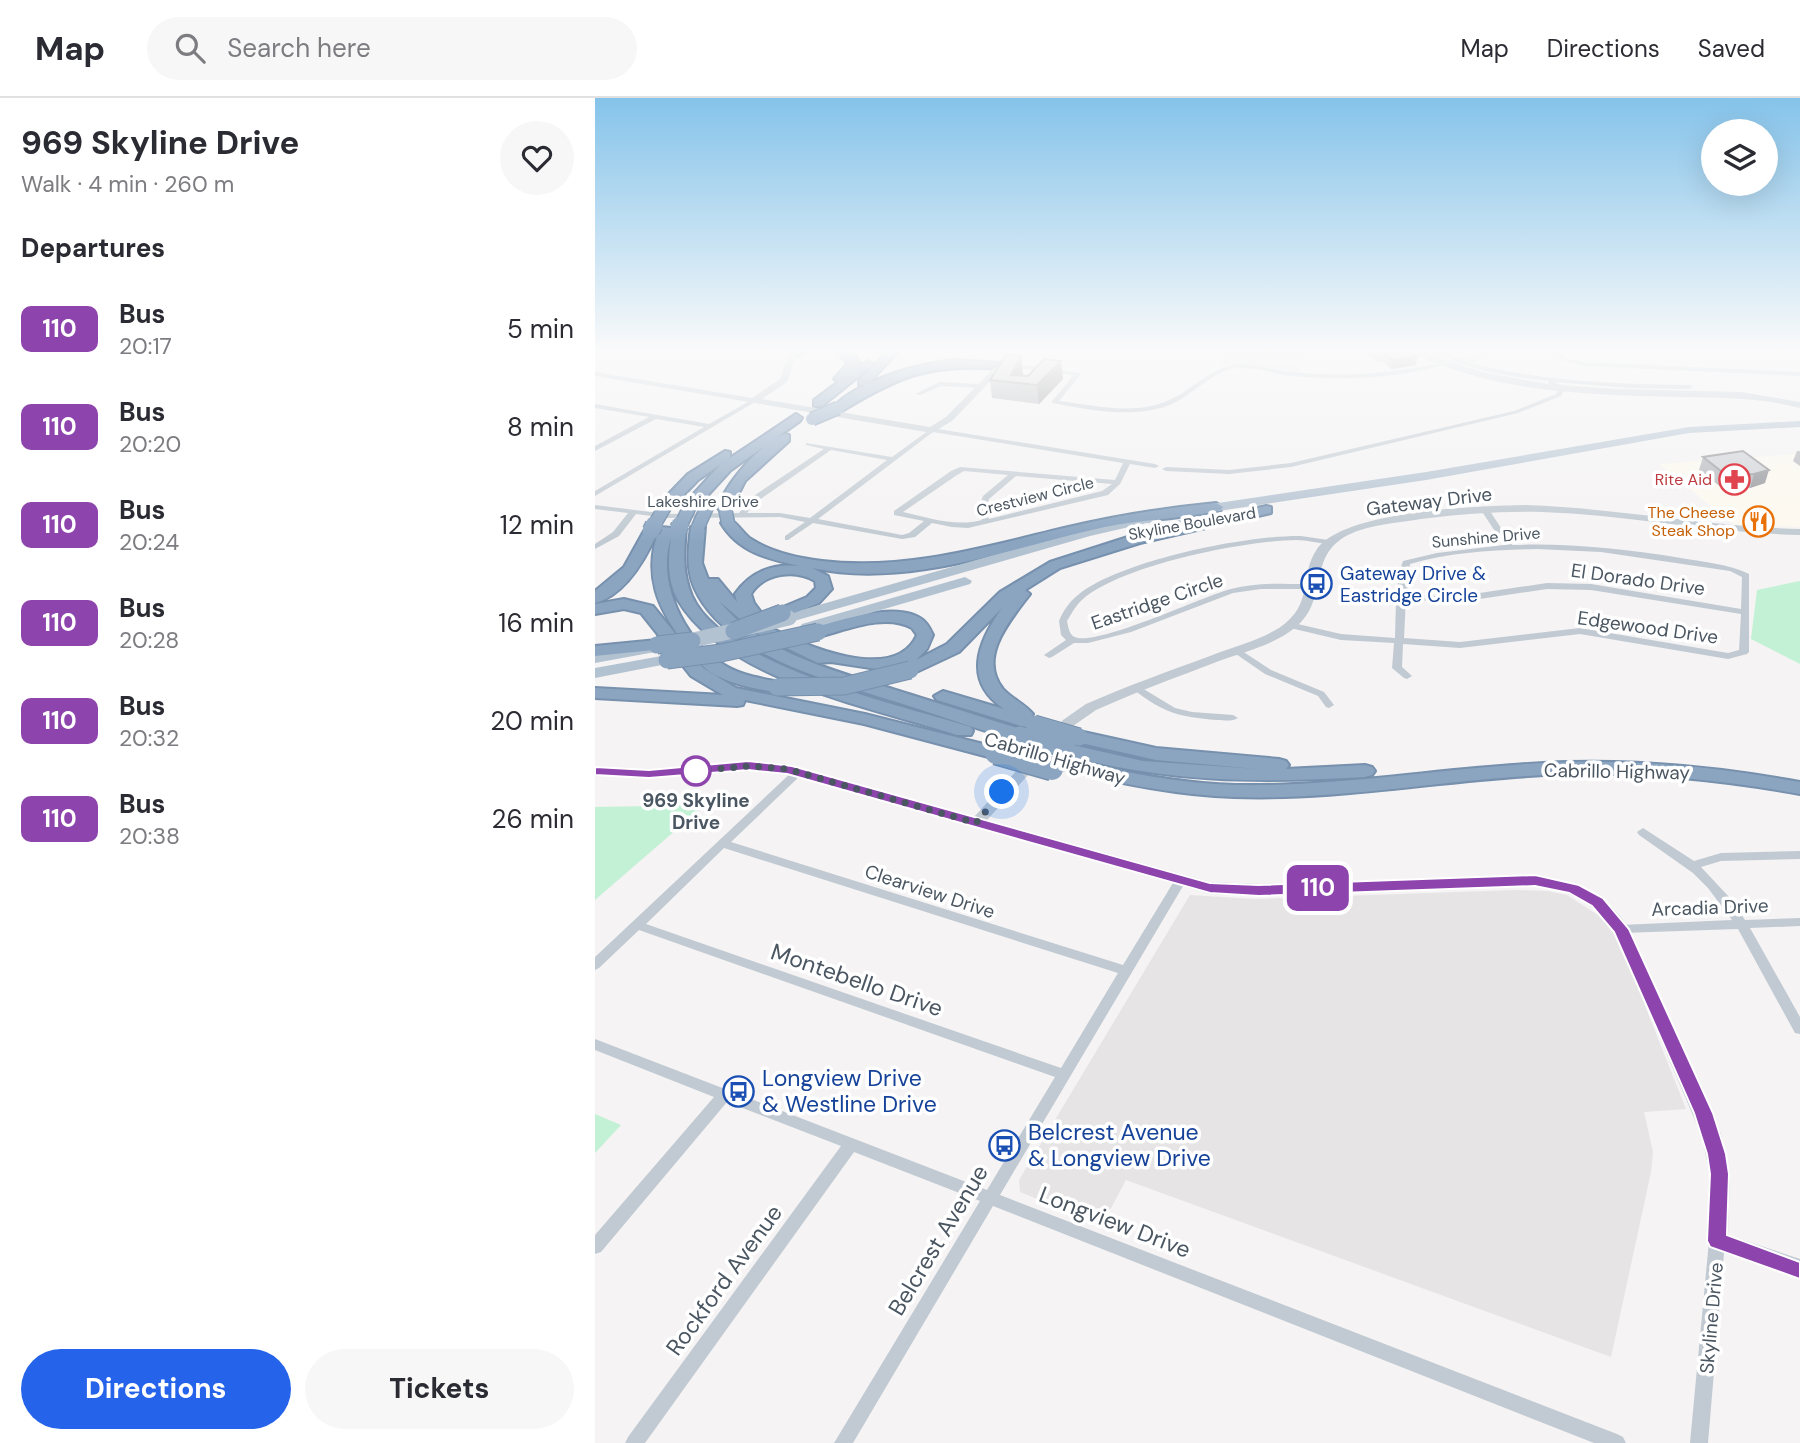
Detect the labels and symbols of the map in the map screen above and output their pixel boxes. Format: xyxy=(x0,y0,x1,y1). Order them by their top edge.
pharmacy icon: Rite Aid xyxy=(1718,462,1752,496)
place label: Rite Aid xyxy=(1655,469,1712,490)
street label: Crestview Circle xyxy=(974,472,1096,521)
street label: Gateway Drive xyxy=(1365,481,1494,522)
street label: Lakeshire Drive xyxy=(647,491,759,512)
street label: Skyline Boulevard xyxy=(1127,502,1258,545)
place label: The Cheese Steak Shop xyxy=(1648,502,1735,541)
restaurant icon: The Cheese Steak Shop xyxy=(1741,504,1775,538)
street label: Sunshine Drive xyxy=(1431,522,1541,553)
street label: El Dorado Drive xyxy=(1569,558,1706,601)
place label: Gateway Drive & Eastridge Circle xyxy=(1340,561,1486,608)
street label: Eastridge Circle xyxy=(1088,567,1226,636)
bus stop icon: Gateway Drive & Eastridge Circle xyxy=(1300,567,1334,601)
street label: Edgewood Drive xyxy=(1576,605,1720,650)
street label: Cabrillo Highway xyxy=(981,726,1129,791)
marker: 969 Skyline Drive xyxy=(681,756,711,786)
street label: Cabrillo Highway xyxy=(1544,758,1691,785)
your location xyxy=(984,774,1019,809)
place label: 969 Skyline Drive xyxy=(642,788,750,835)
street label: Clearview Drive xyxy=(862,859,998,924)
line badge: 110 xyxy=(1278,865,1358,911)
street label: Arcadia Drive xyxy=(1651,893,1769,922)
street label: Montebello Drive xyxy=(767,937,947,1023)
place label: Longview Drive & Westline Drive xyxy=(762,1063,937,1119)
bus stop icon: Longview Drive & Westline Drive xyxy=(722,1074,756,1108)
place label: Belcrest Avenue & Longview Drive xyxy=(1028,1117,1211,1173)
bus stop icon: Belcrest Avenue & Longview Drive xyxy=(988,1128,1022,1162)
street label: Belcrest Avenue xyxy=(881,1159,995,1321)
street label: Longview Drive xyxy=(1035,1179,1195,1265)
street label: Rockford Avenue xyxy=(659,1199,789,1361)
street label: Skyline Drive xyxy=(1694,1261,1729,1375)

